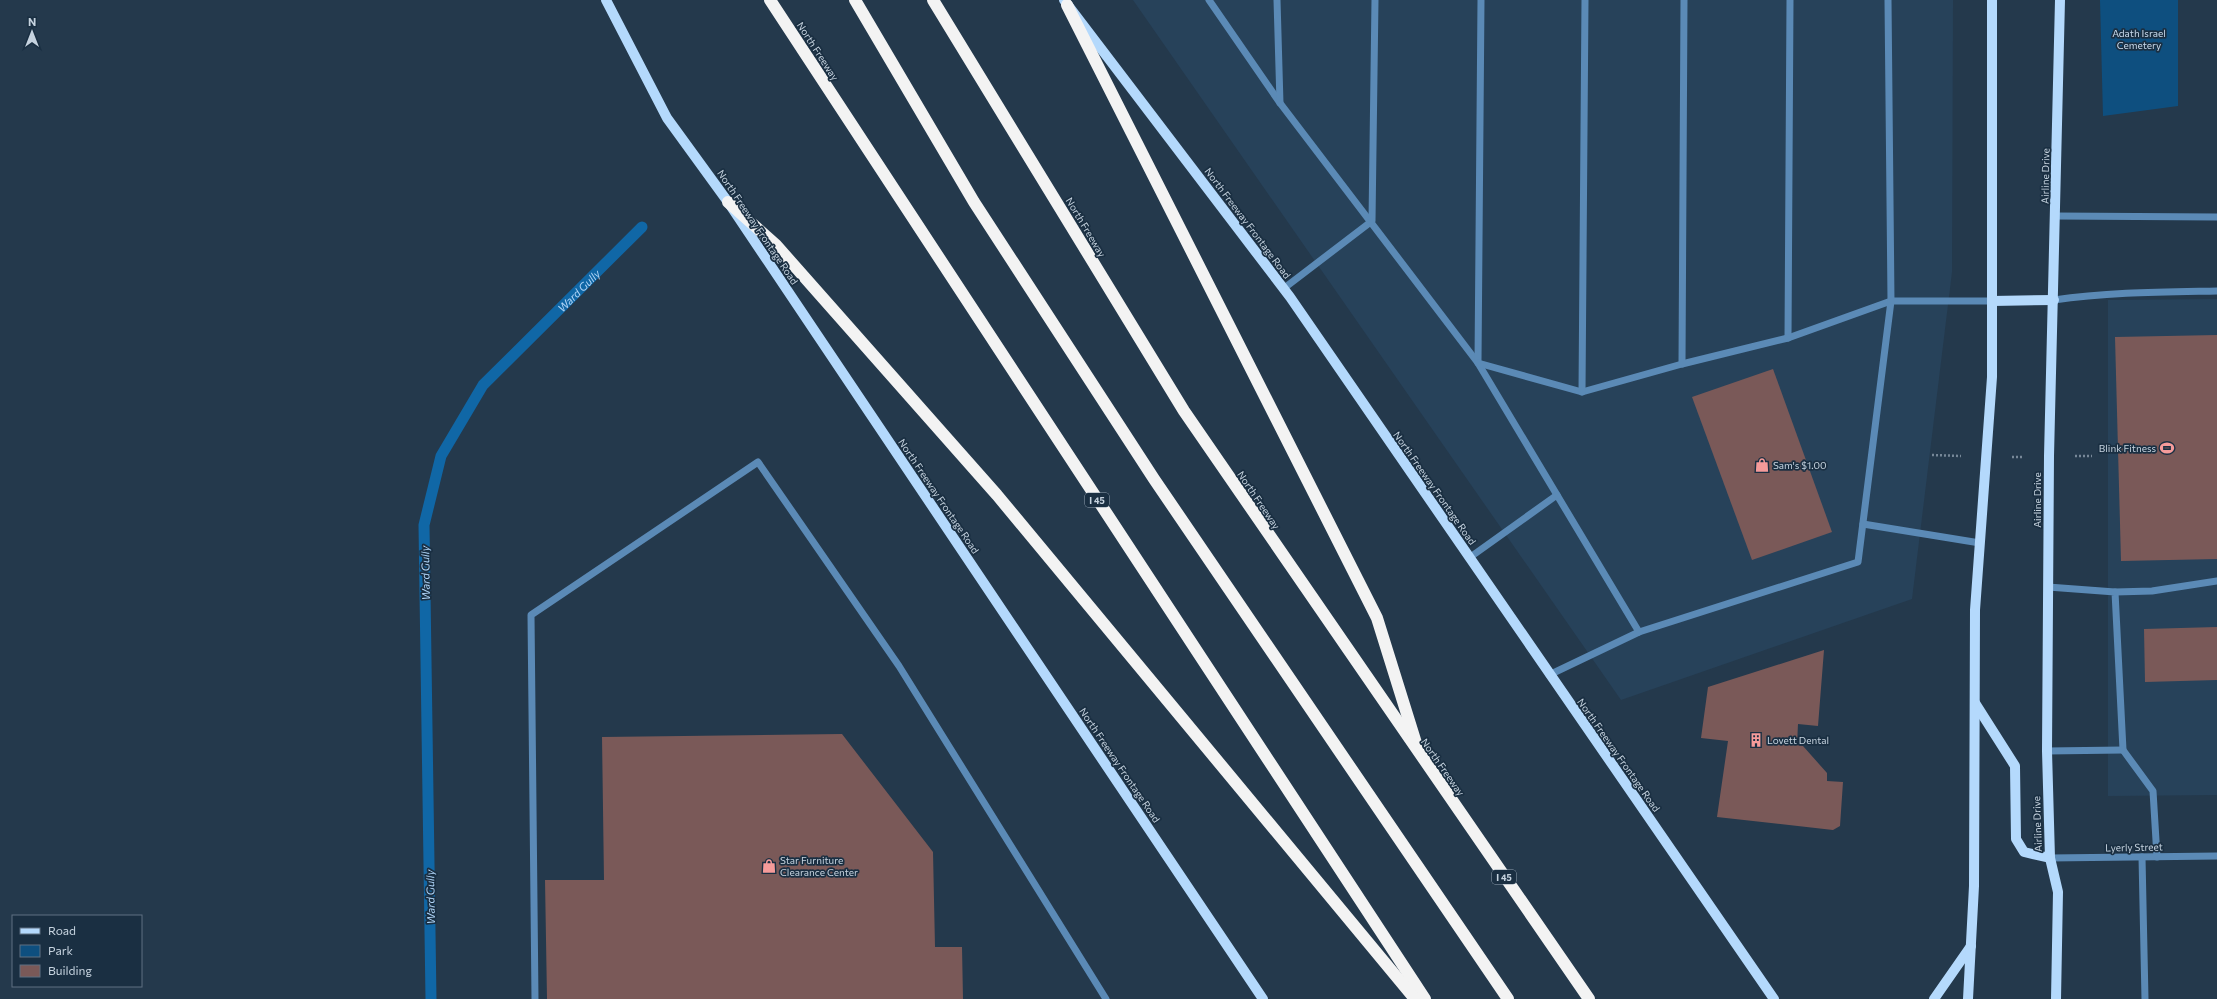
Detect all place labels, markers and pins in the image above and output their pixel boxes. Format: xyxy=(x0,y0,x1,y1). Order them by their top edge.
sports icon: Blink Fitness xyxy=(2159,440,2175,456)
place label: Blink Fitness xyxy=(2099,442,2156,454)
shop icon: Sam's $1.00 xyxy=(1754,457,1770,473)
place label: Sam's $1.00 xyxy=(1773,459,1826,471)
building icon: Lovett Dental xyxy=(1748,732,1764,748)
place label: Lovett Dental xyxy=(1767,734,1829,746)
place label: Star Furniture Clearance Center xyxy=(780,854,858,878)
shop icon: Star Furniture Clearance Center xyxy=(761,858,777,874)

